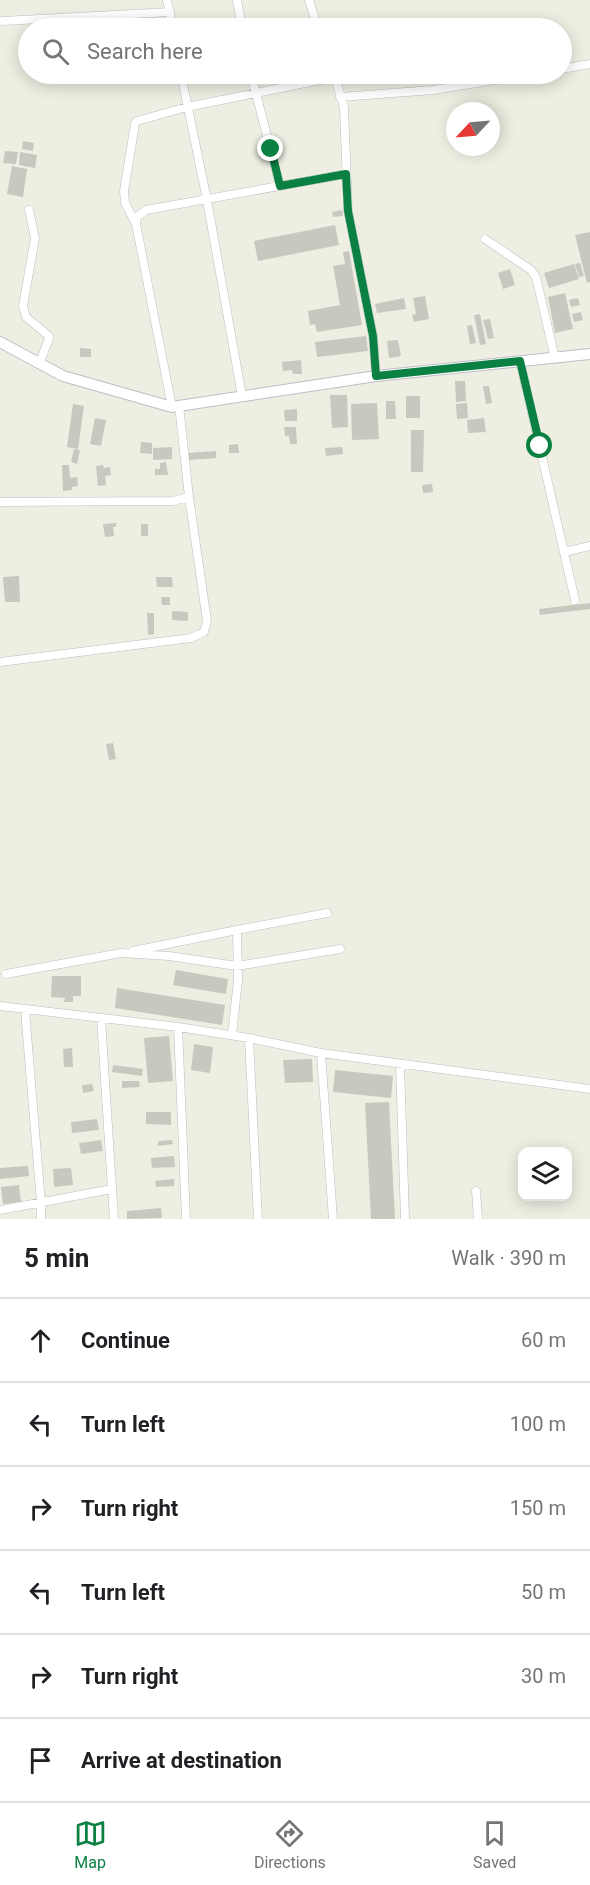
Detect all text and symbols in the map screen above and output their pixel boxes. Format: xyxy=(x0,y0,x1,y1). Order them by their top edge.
search box xyxy=(18,18,572,84)
icon: search xyxy=(39,35,72,68)
text: Search here xyxy=(87,39,203,64)
north arrow xyxy=(446,102,500,156)
route end xyxy=(257,135,283,161)
route start xyxy=(526,432,552,458)
map controls xyxy=(518,1147,572,1201)
button: layers xyxy=(518,1147,572,1201)
text: 5 min xyxy=(24,1243,89,1273)
text: Walk · 390 m xyxy=(451,1246,566,1270)
icon: ahead xyxy=(24,1324,57,1357)
text: Continue xyxy=(81,1328,170,1353)
text: 60 m xyxy=(521,1328,566,1352)
icon: left xyxy=(24,1408,57,1441)
text: Turn left xyxy=(81,1412,165,1437)
text: 100 m xyxy=(510,1412,566,1436)
icon: right xyxy=(24,1492,57,1525)
text: Turn right xyxy=(81,1496,178,1521)
text: 150 m xyxy=(510,1496,566,1520)
icon: left xyxy=(24,1576,57,1609)
text: Turn left xyxy=(81,1580,165,1605)
text: 50 m xyxy=(521,1580,566,1604)
icon: right xyxy=(24,1660,57,1693)
text: Turn right xyxy=(81,1664,178,1689)
text: 30 m xyxy=(521,1664,566,1688)
icon: arrive xyxy=(24,1744,57,1777)
text: Arrive at destination xyxy=(81,1748,282,1773)
tab: Map xyxy=(74,1817,107,1872)
tab: Directions xyxy=(254,1817,326,1872)
tab: Saved xyxy=(473,1817,516,1872)

